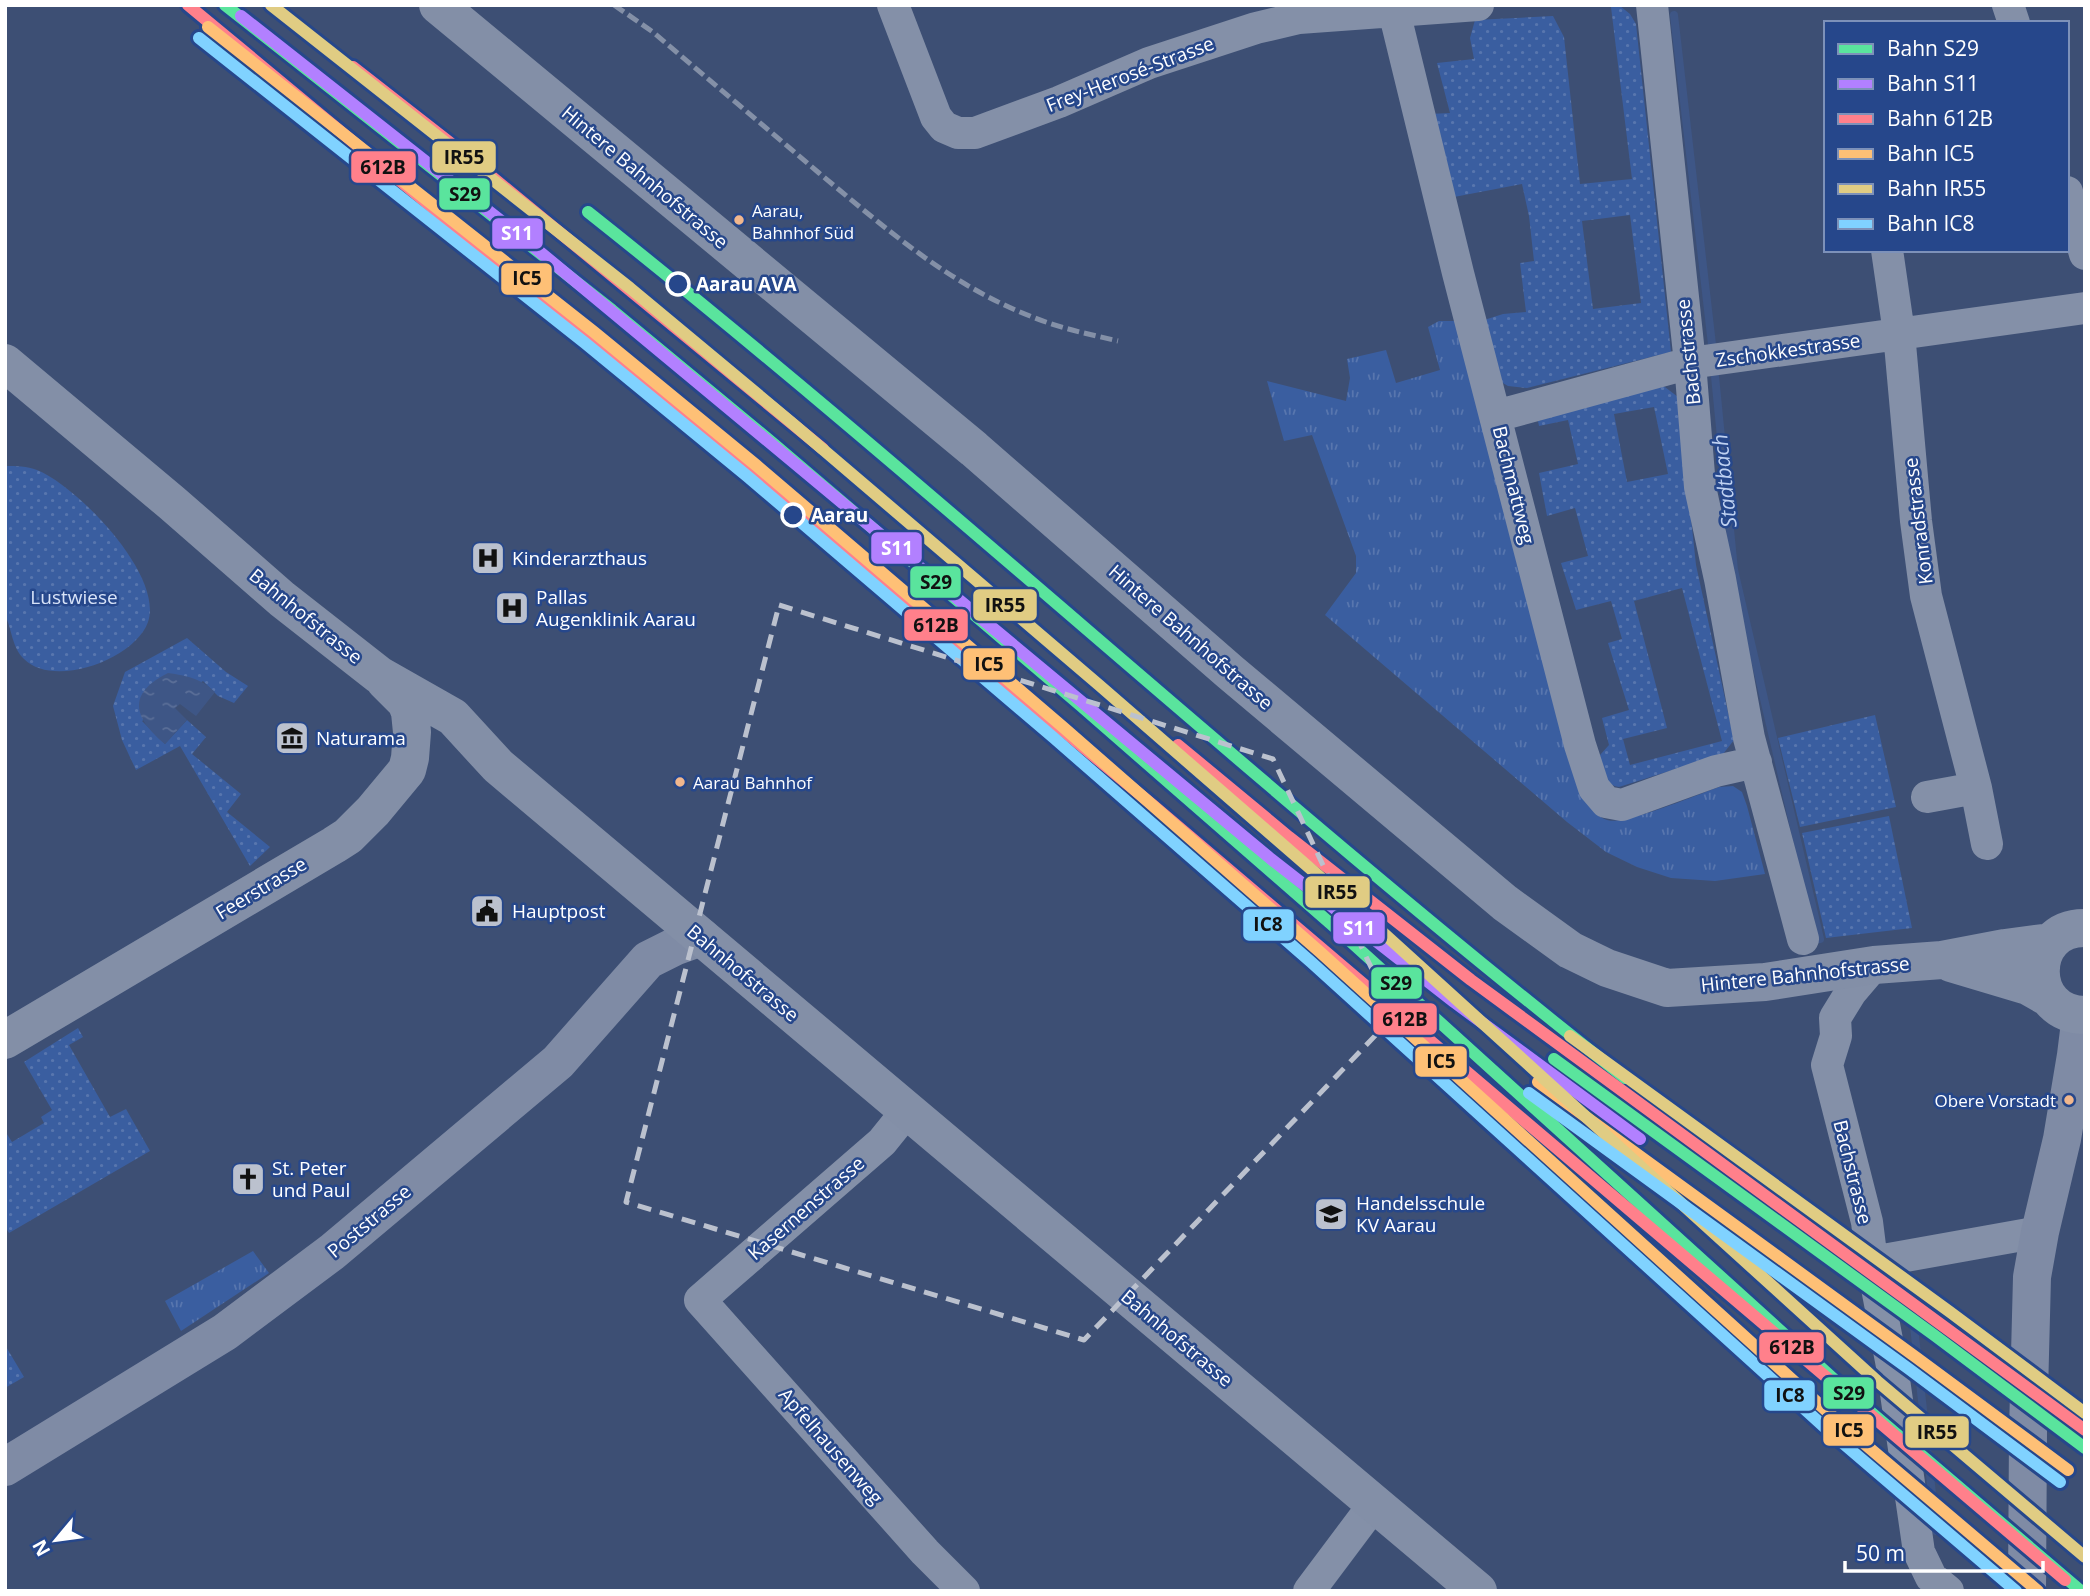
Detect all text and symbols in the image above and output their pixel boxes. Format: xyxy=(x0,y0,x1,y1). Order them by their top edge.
legend xyxy=(1824,21,2069,252)
street label: Frey-Herosé-Strasse xyxy=(1042,30,1218,118)
text: Bahn S29 xyxy=(1887,34,1979,62)
text: Bahn S11 xyxy=(1887,69,1979,97)
street label: Hintere Bahnhofstrasse xyxy=(556,100,734,254)
text: Bahn 612B xyxy=(1887,104,1993,132)
text: Bahn IC5 xyxy=(1887,139,1975,167)
line badge: IR55 xyxy=(431,140,497,174)
text: IR55 xyxy=(444,144,484,170)
line badge: 612B xyxy=(350,150,417,184)
text: 612B xyxy=(360,154,406,180)
text: Bahn IR55 xyxy=(1887,174,1986,202)
line badge: S29 xyxy=(438,177,491,211)
text: S29 xyxy=(449,181,481,207)
place label: Aarau, Bahnhof Süd xyxy=(752,199,854,244)
text: Bahn IC8 xyxy=(1887,209,1975,237)
marker: Aarau, Bahnhof Süd xyxy=(732,213,746,227)
line badge: S11 xyxy=(491,217,544,250)
text: S11 xyxy=(501,220,533,246)
line badge: IC5 xyxy=(500,262,553,296)
text: IC5 xyxy=(512,265,542,291)
place label: Aarau AVA xyxy=(696,271,798,297)
marker: Aarau AVA xyxy=(666,272,690,296)
street label: Bachstrasse xyxy=(1670,298,1706,406)
street label: Zschokkestrasse xyxy=(1714,327,1862,373)
street label: Bachmattweg xyxy=(1487,423,1541,547)
water label: Stadtbach xyxy=(1705,433,1743,529)
street label: Konradstrasse xyxy=(1897,456,1939,586)
place label: Aarau xyxy=(811,502,868,528)
marker: Aarau xyxy=(781,503,805,527)
line badge: S11 xyxy=(870,531,923,565)
text: S11 xyxy=(881,535,913,561)
hospital icon: Kinderarzthaus xyxy=(469,539,507,577)
place label: Kinderarzthaus xyxy=(512,545,647,571)
street label: Hintere Bahnhofstrasse xyxy=(1103,558,1279,716)
street label: Bahnhofstrasse xyxy=(244,562,368,670)
line badge: S29 xyxy=(909,565,962,599)
text: S29 xyxy=(920,569,952,595)
park label: Lustwiese xyxy=(30,584,118,610)
place label: Pallas Augenklinik Aarau xyxy=(536,584,696,632)
line badge: IR55 xyxy=(972,588,1038,622)
hospital icon: Pallas Augenklinik Aarau xyxy=(493,589,531,627)
text: IR55 xyxy=(985,592,1025,618)
line badge: 612B xyxy=(903,608,969,642)
text: 612B xyxy=(913,612,959,638)
line badge: IC5 xyxy=(962,647,1016,681)
text: IC5 xyxy=(974,651,1004,677)
museum icon: Naturama xyxy=(273,719,311,757)
place label: Naturama xyxy=(316,725,406,751)
place label: Aarau Bahnhof xyxy=(693,771,813,794)
marker: Aarau Bahnhof xyxy=(673,775,687,789)
street label: Feerstrasse xyxy=(211,851,311,925)
line badge: IR55 xyxy=(1304,875,1371,909)
text: IR55 xyxy=(1317,879,1357,905)
public building icon: Hauptpost xyxy=(468,892,506,930)
place label: Hauptpost xyxy=(512,898,606,924)
line badge: IC8 xyxy=(1242,908,1295,942)
text: IC8 xyxy=(1253,911,1283,937)
line badge: S11 xyxy=(1332,911,1386,945)
text: S11 xyxy=(1343,915,1375,941)
street label: Bahnhofstrasse xyxy=(682,919,804,1027)
street label: Hintere Bahnhofstrasse xyxy=(1699,950,1911,998)
line badge: S29 xyxy=(1370,966,1423,1000)
text: S29 xyxy=(1380,970,1412,996)
line badge: 612B xyxy=(1372,1002,1438,1036)
text: 612B xyxy=(1382,1006,1428,1032)
line badge: IC5 xyxy=(1414,1045,1468,1078)
text: IC5 xyxy=(1426,1048,1456,1074)
place label: Obere Vorstadt xyxy=(1935,1089,2056,1112)
marker: Obere Vorstadt xyxy=(2062,1093,2076,1107)
street label: Bachstrasse xyxy=(1828,1117,1878,1227)
street label: Kasernenstrasse xyxy=(742,1150,870,1266)
place label: St. Peter und Paul xyxy=(272,1155,350,1203)
church icon: St. Peter und Paul xyxy=(229,1160,267,1198)
street label: Poststrasse xyxy=(322,1178,416,1264)
place label: Handelsschule KV Aarau xyxy=(1356,1190,1485,1238)
school or university icon: Handelsschule KV Aarau xyxy=(1312,1195,1350,1233)
street label: Bahnhofstrasse xyxy=(1116,1284,1238,1392)
line badge: 612B xyxy=(1758,1331,1825,1364)
text: 612B xyxy=(1769,1334,1815,1360)
line badge: S29 xyxy=(1822,1376,1875,1410)
line badge: IC8 xyxy=(1763,1379,1816,1412)
text: S29 xyxy=(1833,1380,1865,1406)
street label: Apfelhausenweg xyxy=(773,1382,889,1510)
text: IC8 xyxy=(1775,1382,1805,1408)
line badge: IC5 xyxy=(1822,1413,1875,1447)
line badge: IR55 xyxy=(1904,1415,1970,1449)
text: IC5 xyxy=(1834,1417,1864,1443)
text: IR55 xyxy=(1917,1419,1957,1445)
north arrow xyxy=(21,1505,91,1575)
scale bar xyxy=(1845,1530,2043,1574)
text: N xyxy=(26,1535,56,1561)
text: 50 m xyxy=(1856,1539,1905,1567)

